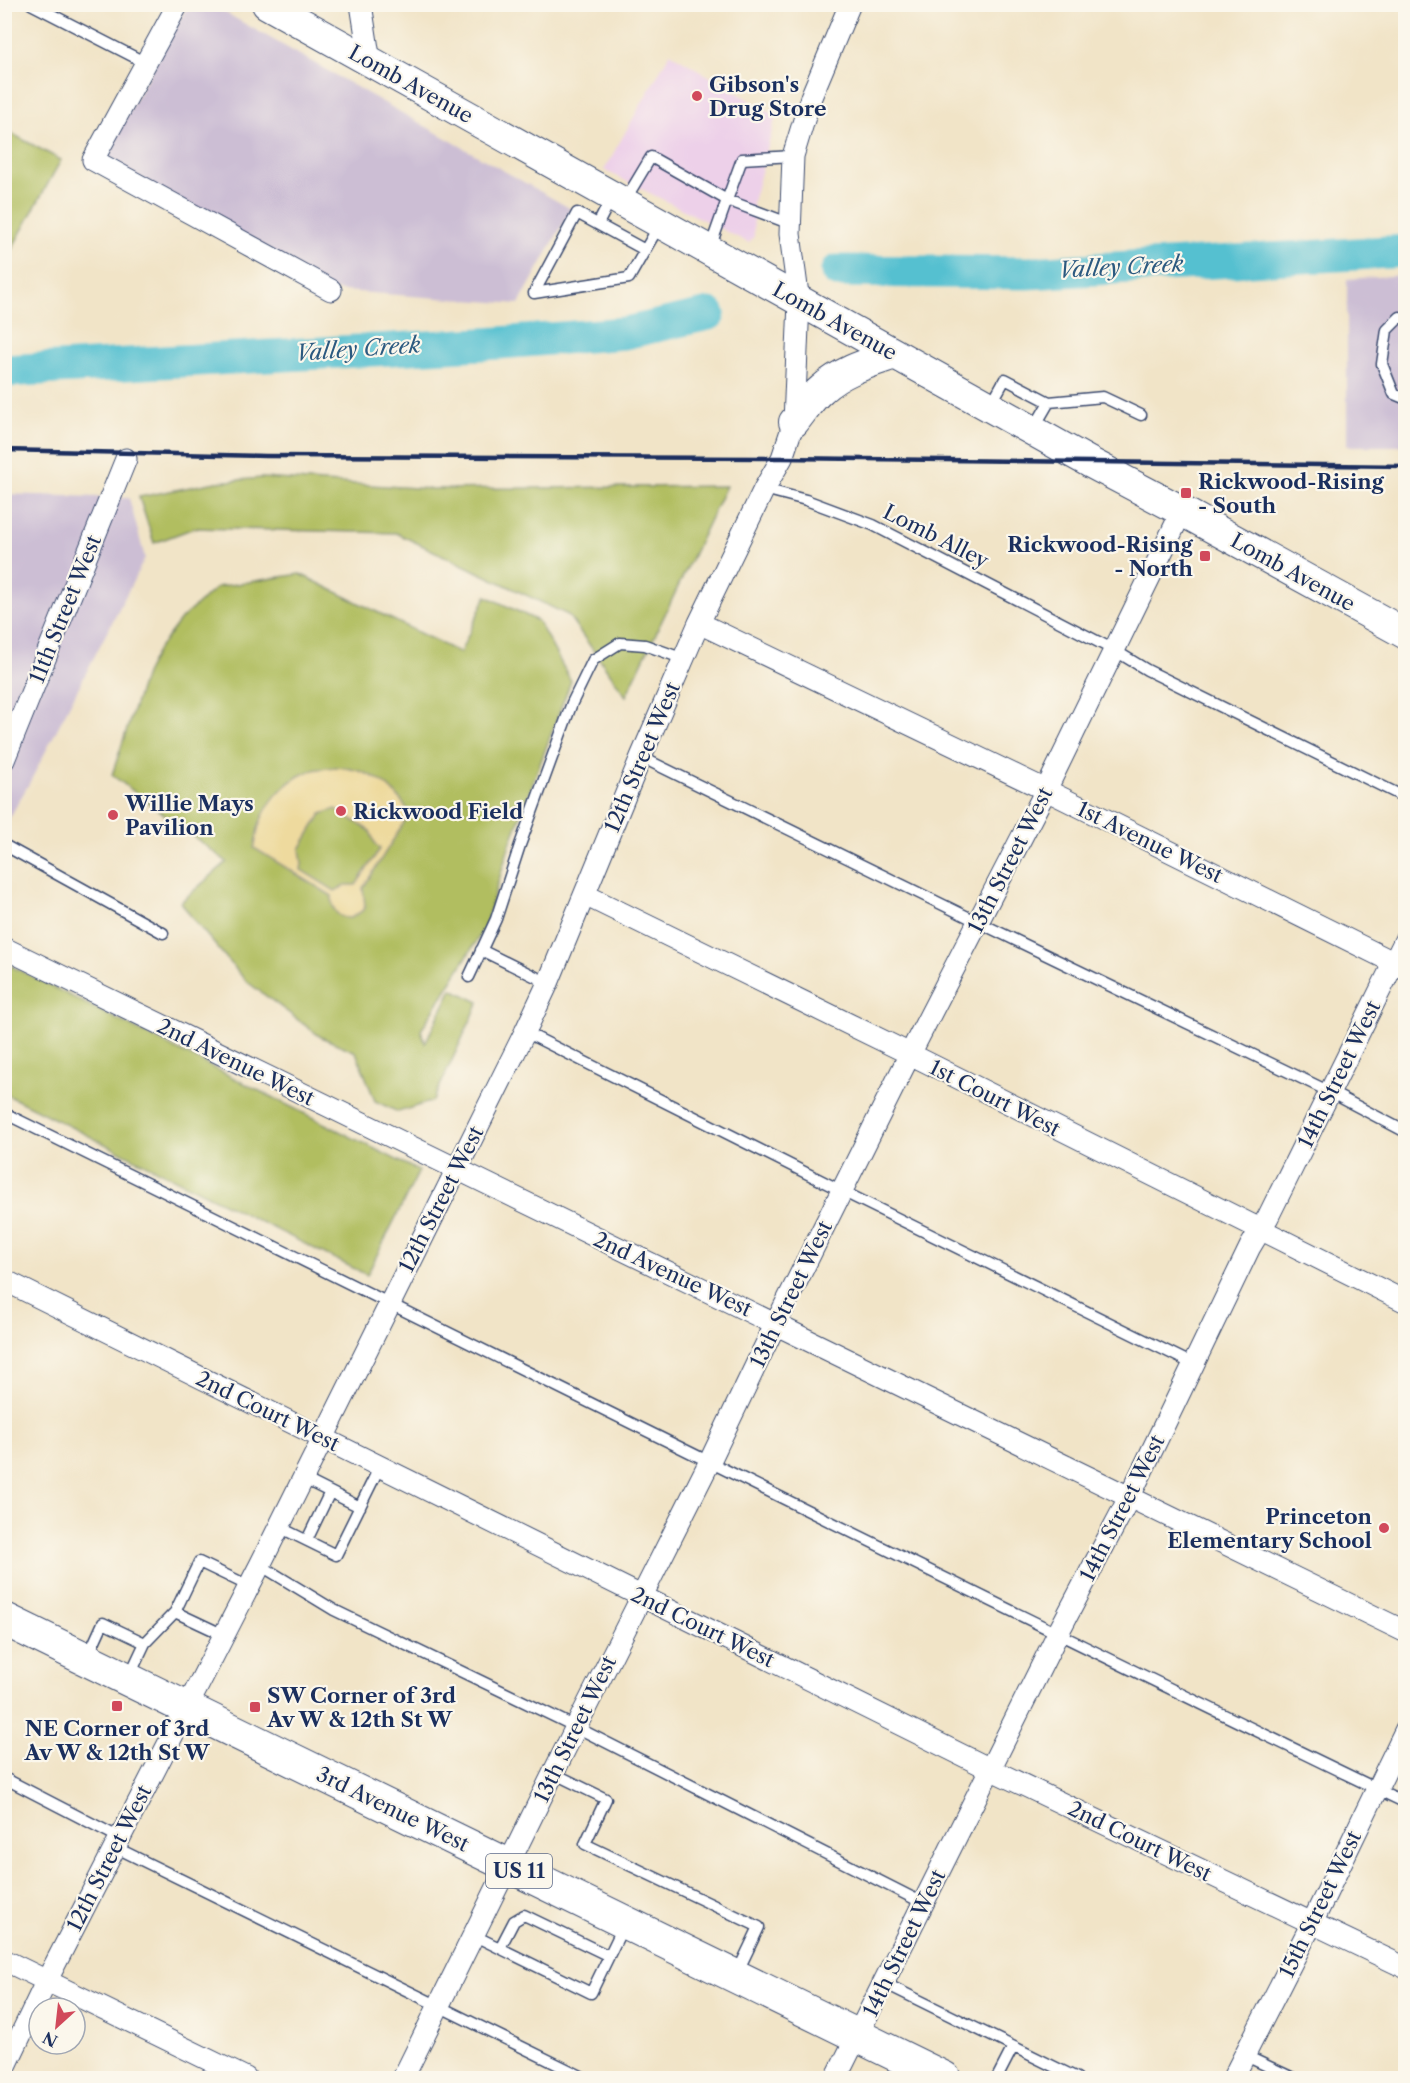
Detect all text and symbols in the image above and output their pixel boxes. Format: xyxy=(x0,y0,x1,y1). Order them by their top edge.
street label: Lomb Avenue xyxy=(344,40,478,128)
place label: Gibson's Drug Store xyxy=(709,72,827,121)
marker: Gibson's Drug Store xyxy=(690,89,704,103)
water label: Valley Creek xyxy=(1058,250,1185,284)
street label: Lomb Avenue xyxy=(768,277,902,365)
water label: Valley Creek xyxy=(295,331,422,367)
place label: Rickwood-Rising - South xyxy=(1198,469,1385,518)
marker: Rickwood-Rising - South xyxy=(1179,486,1193,500)
street label: Lomb Alley xyxy=(879,499,993,573)
street label: Lomb Avenue xyxy=(1226,528,1360,616)
street label: 11th Street West xyxy=(24,531,106,687)
place label: Rickwood-Rising - North xyxy=(1007,532,1194,581)
marker: Rickwood-Rising - North xyxy=(1198,549,1212,563)
street label: 12th Street West xyxy=(599,678,685,836)
street label: 13th Street West xyxy=(962,782,1058,937)
place label: Willie Mays Pavilion xyxy=(124,791,254,840)
street label: 1st Avenue West xyxy=(1073,796,1227,888)
place label: Rickwood Field xyxy=(353,799,523,824)
marker: Rickwood Field xyxy=(334,804,348,818)
marker: Willie Mays Pavilion xyxy=(106,808,120,822)
street label: 14th Street West xyxy=(1293,996,1386,1152)
street label: 2nd Avenue West xyxy=(153,1013,319,1111)
street label: 1st Court West xyxy=(925,1054,1065,1142)
street label: 12th Street West xyxy=(393,1121,489,1276)
street label: 13th Street West xyxy=(745,1216,838,1372)
street label: 2nd Avenue West xyxy=(590,1226,757,1322)
street label: 2nd Court West xyxy=(192,1366,344,1457)
street label: 14th Street West xyxy=(1074,1430,1170,1585)
place label: Princeton Elementary School xyxy=(1167,1504,1373,1553)
marker: Princeton Elementary School xyxy=(1377,1521,1391,1535)
street label: 2nd Court West xyxy=(627,1582,779,1673)
street label: 13th Street West xyxy=(529,1651,622,1807)
place label: SW Corner of 3rd Av W & 12th St W xyxy=(266,1683,456,1732)
marker: NE Corner of 3rd Av W & 12th St W xyxy=(110,1699,124,1713)
marker: SW Corner of 3rd Av W & 12th St W xyxy=(248,1700,262,1714)
place label: NE Corner of 3rd Av W & 12th St W xyxy=(23,1716,210,1765)
street label: 3rd Avenue West xyxy=(313,1761,474,1857)
street label: 12th Street West xyxy=(61,1780,157,1935)
street label: 2nd Court West xyxy=(1064,1796,1216,1887)
street label: 15th Street West xyxy=(1274,1826,1367,1981)
road number: US 11 xyxy=(486,1854,552,1888)
street label: 14th Street West xyxy=(858,1865,951,2021)
north arrow xyxy=(27,1996,87,2056)
text: N xyxy=(39,2027,61,2051)

